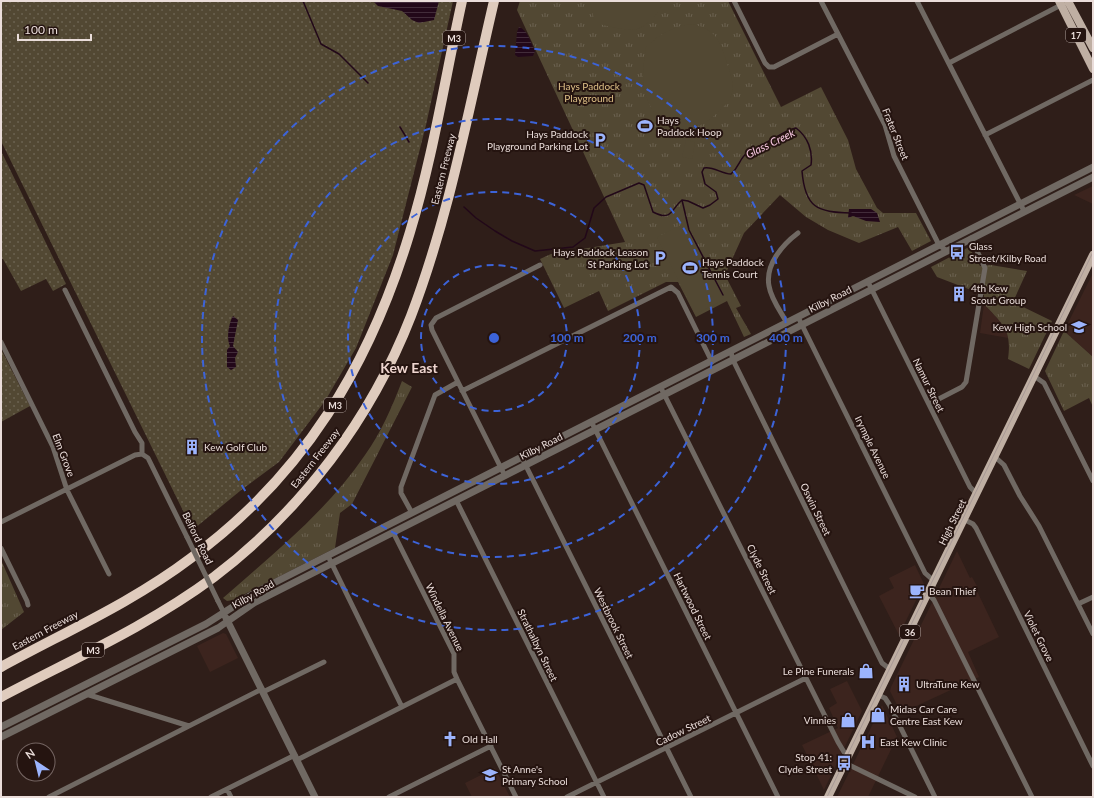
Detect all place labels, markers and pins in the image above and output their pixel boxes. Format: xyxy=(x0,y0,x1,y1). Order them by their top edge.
place label: Hays Paddock Hoop xyxy=(657,114,722,138)
sports icon: Hays Paddock Hoop xyxy=(636,117,654,135)
place label: Hays Paddock Playground Parking Lot xyxy=(487,128,589,152)
parking icon: Hays Paddock Playground Parking Lot xyxy=(591,131,609,149)
place label: Glass Street/Kilby Road xyxy=(969,240,1046,264)
bus stop icon: Glass Street/Kilby Road xyxy=(948,243,966,261)
place label: Hays Paddock Leason St Parking Lot xyxy=(553,246,648,270)
parking icon: Hays Paddock Leason St Parking Lot xyxy=(651,249,669,267)
place label: Hays Paddock Tennis Court xyxy=(702,256,765,280)
sports icon: Hays Paddock Tennis Court xyxy=(681,259,699,277)
place label: 4th Kew Scout Group xyxy=(971,282,1026,306)
building icon: 4th Kew Scout Group xyxy=(950,285,968,303)
school or university icon: Kew High School xyxy=(1070,318,1088,336)
place label: Kew High School xyxy=(993,321,1067,333)
centre of rings xyxy=(487,331,501,345)
building icon: Kew Golf Club xyxy=(183,438,201,456)
place label: Kew Golf Club xyxy=(204,441,267,453)
cafe icon: Bean Thief xyxy=(908,582,926,600)
place label: Bean Thief xyxy=(929,585,977,597)
shop icon: Le Pine Funerals xyxy=(857,662,875,680)
place label: Le Pine Funerals xyxy=(783,665,854,677)
building icon: UltraTune Kew xyxy=(895,675,913,693)
place label: UltraTune Kew xyxy=(916,678,980,690)
place label: Midas Car Care Centre East Kew xyxy=(890,703,963,727)
shop icon: Midas Car Care Centre East Kew xyxy=(869,706,887,724)
shop icon: Vinnies xyxy=(839,711,857,729)
place label: Vinnies xyxy=(804,714,836,726)
church icon: Old Hall xyxy=(441,730,459,748)
place label: Old Hall xyxy=(462,733,498,745)
hospital icon: East Kew Clinic xyxy=(859,733,877,751)
place label: East Kew Clinic xyxy=(880,736,947,748)
place label: Stop 41: Clyde Street xyxy=(778,751,832,775)
bus stop icon: Stop 41: Clyde Street xyxy=(835,754,853,772)
place label: St Anne's Primary School xyxy=(502,763,568,787)
school or university icon: St Anne's Primary School xyxy=(481,766,499,784)

